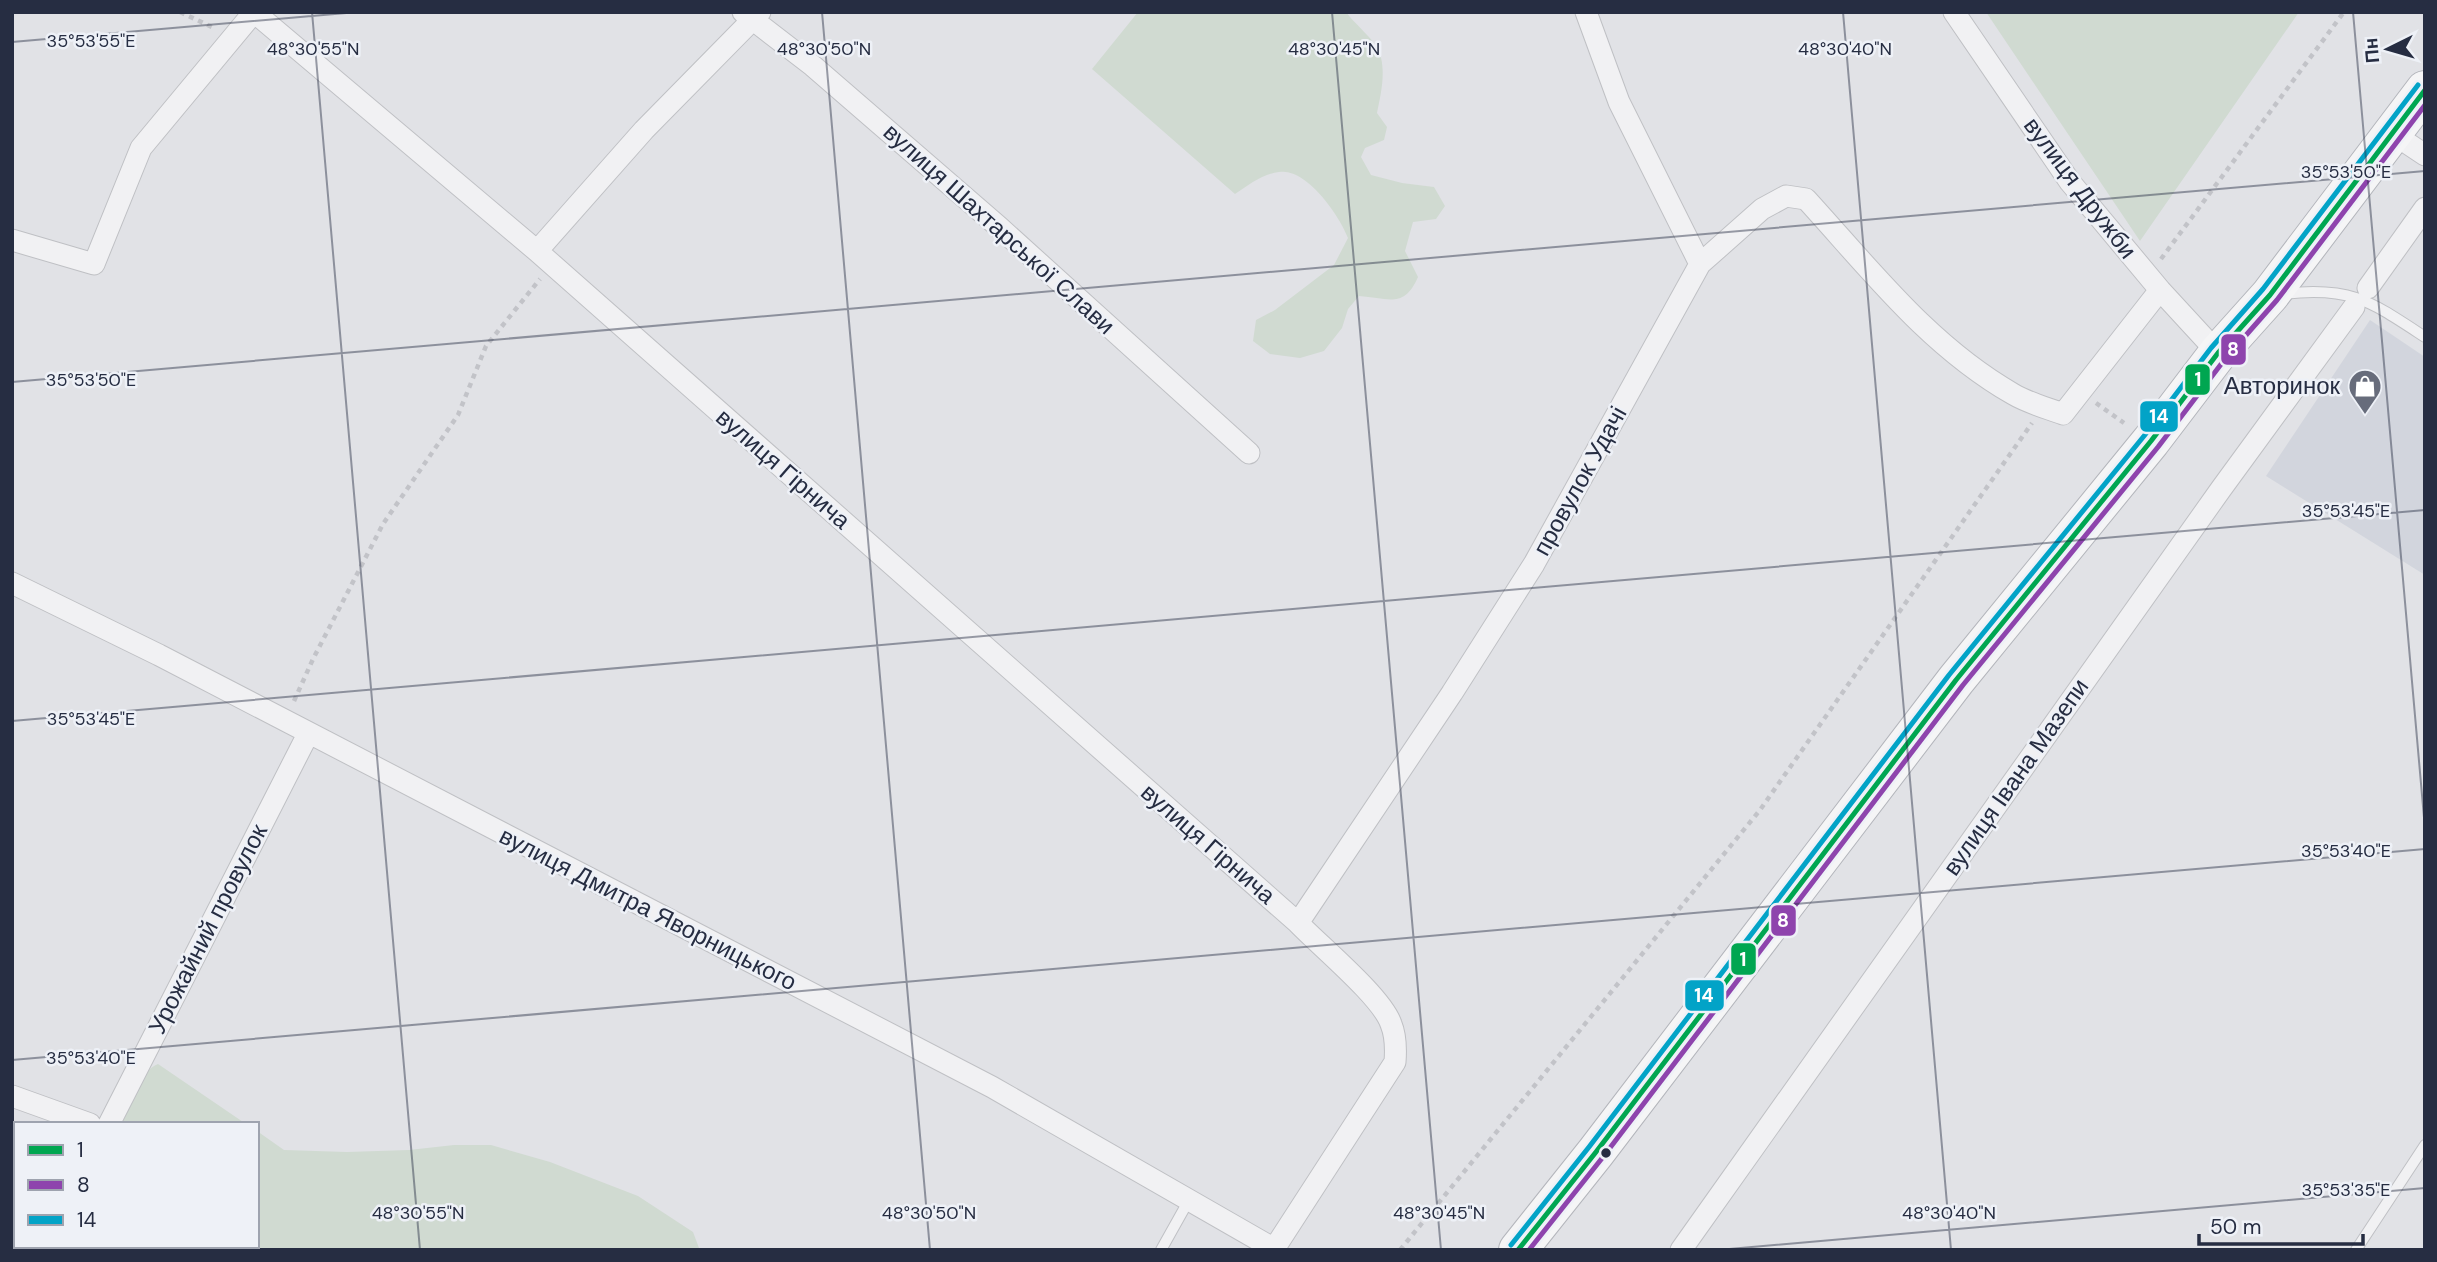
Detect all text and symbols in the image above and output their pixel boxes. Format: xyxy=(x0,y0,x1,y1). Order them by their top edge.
north arrow xyxy=(2353,14,2423,84)
text: 35°53'55"E xyxy=(47,29,135,53)
text: 48°30'55"N xyxy=(267,37,359,61)
text: 48°30'50"N xyxy=(777,37,871,61)
text: 48°30'45"N xyxy=(1288,37,1380,61)
text: 48°30'40"N xyxy=(1798,37,1892,61)
text: Пн xyxy=(2358,37,2385,64)
street label: вулиця Дружби xyxy=(2017,111,2144,265)
street label: вулиця Шахтарської Слави xyxy=(877,116,1122,341)
text: 35°53'50"E xyxy=(2301,160,2391,184)
line badge: 8 xyxy=(2220,333,2247,366)
text: 8 xyxy=(2227,337,2239,362)
line badge: 1 xyxy=(2184,363,2211,396)
text: 1 xyxy=(2195,367,2201,392)
shop icon: Авторинок xyxy=(2346,367,2384,416)
text: 35°53'50"E xyxy=(46,368,136,392)
place label: Авторинок xyxy=(2224,370,2341,401)
line badge: 14 xyxy=(2139,400,2179,433)
street label: провулок Удачі xyxy=(1526,401,1633,561)
street label: вулиця Гірнича xyxy=(710,402,858,536)
text: 14 xyxy=(2149,404,2169,429)
text: 35°53'45"E xyxy=(2302,499,2390,523)
street label: вулиця Івана Мазепи xyxy=(1936,672,2095,881)
text: 35°53'45"E xyxy=(47,707,135,731)
street label: вулиця Гірнича xyxy=(1135,777,1283,911)
street label: Урожайний провулок xyxy=(141,818,274,1039)
street label: вулиця Дмитра Яворницького xyxy=(494,820,802,997)
text: 35°53'40"E xyxy=(2301,839,2391,863)
line badge: 8 xyxy=(1770,904,1797,937)
text: 8 xyxy=(1777,908,1789,933)
line badge: 1 xyxy=(1730,942,1757,976)
text: 1 xyxy=(1740,947,1746,972)
line badge: 14 xyxy=(1684,979,1725,1012)
text: 14 xyxy=(1694,983,1714,1008)
text: 35°53'40"E xyxy=(46,1046,136,1070)
legend xyxy=(14,1122,259,1248)
text: 1 xyxy=(77,1136,84,1164)
unlabelled marker xyxy=(1599,1146,1613,1160)
text: 8 xyxy=(77,1171,90,1199)
text: 35°53'35"E xyxy=(2302,1178,2391,1202)
text: 48°30'55"N xyxy=(372,1201,464,1225)
text: 48°30'50"N xyxy=(882,1201,976,1225)
text: 48°30'45"N xyxy=(1393,1201,1485,1225)
text: 48°30'40"N xyxy=(1902,1201,1996,1225)
scale bar xyxy=(2199,1202,2364,1246)
text: 14 xyxy=(77,1206,97,1234)
text: 50 m xyxy=(2210,1213,2261,1241)

